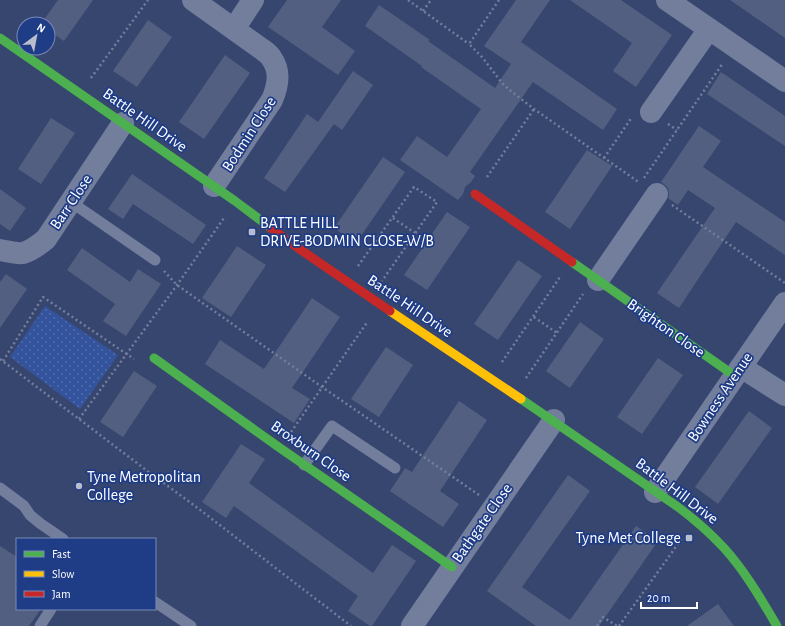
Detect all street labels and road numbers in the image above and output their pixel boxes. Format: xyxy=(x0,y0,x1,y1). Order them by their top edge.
street label: Battle Hill Drive xyxy=(100,85,190,155)
street label: Bodmin Close xyxy=(219,94,279,174)
street label: Barr Close xyxy=(47,172,95,232)
street label: Battle Hill Drive xyxy=(365,272,455,340)
street label: Brighton Close xyxy=(624,295,708,361)
street label: Bowness Avenue xyxy=(684,350,756,444)
street label: Broxburn Close xyxy=(268,418,354,484)
street label: Battle Hill Drive xyxy=(633,455,721,527)
street label: Bathgate Close xyxy=(449,480,515,566)

